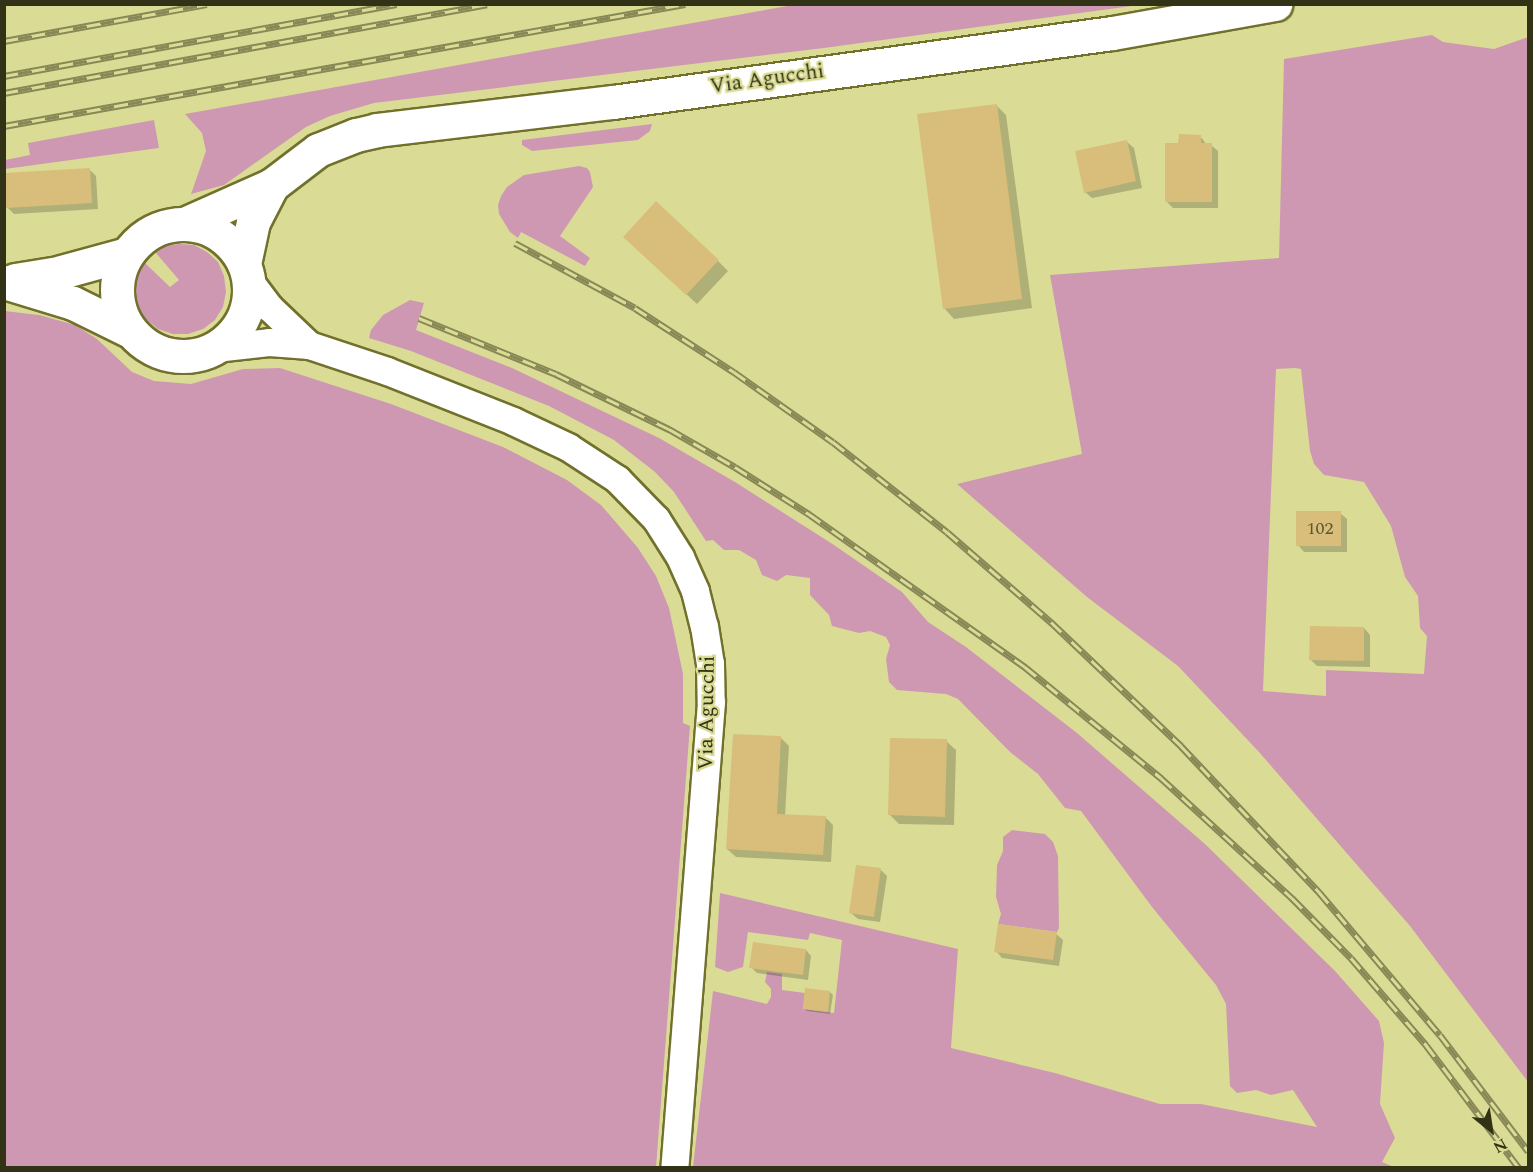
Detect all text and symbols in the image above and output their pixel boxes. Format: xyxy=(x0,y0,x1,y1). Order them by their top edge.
street label: Via Agucchi xyxy=(708,59,826,99)
house number: 102 xyxy=(1307,518,1333,540)
street label: Via Agucchi xyxy=(693,655,721,771)
north arrow xyxy=(1461,1100,1521,1160)
text: N xyxy=(1488,1132,1512,1159)

